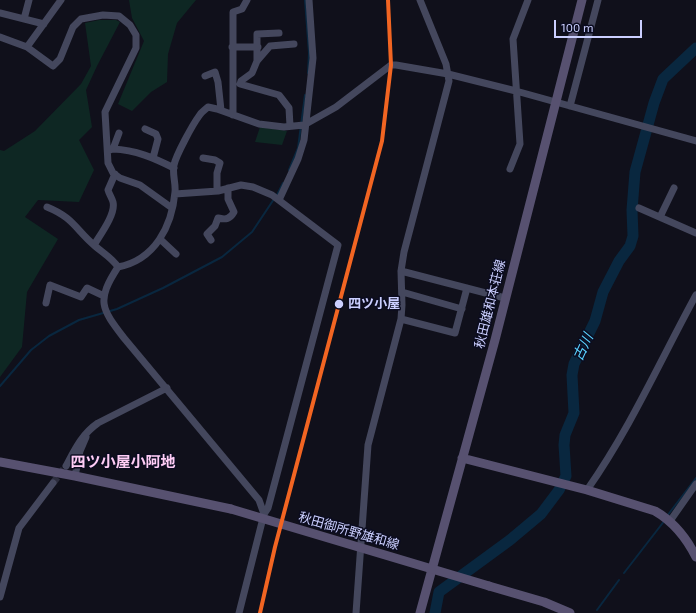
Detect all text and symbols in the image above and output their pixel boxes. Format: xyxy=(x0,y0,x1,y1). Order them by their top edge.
scale bar xyxy=(556,12,644,38)
text: 100 m xyxy=(561,20,593,34)
street label: 秋田雄和本荘線 xyxy=(471,258,509,350)
place label: 四ツ小屋 xyxy=(348,296,400,312)
marker: 四ツ小屋 xyxy=(333,298,345,310)
water label: 古川 xyxy=(569,331,597,363)
district label: 四ツ小屋小阿地 xyxy=(71,453,175,471)
street label: 秋田御所野雄和線 xyxy=(297,509,401,553)

